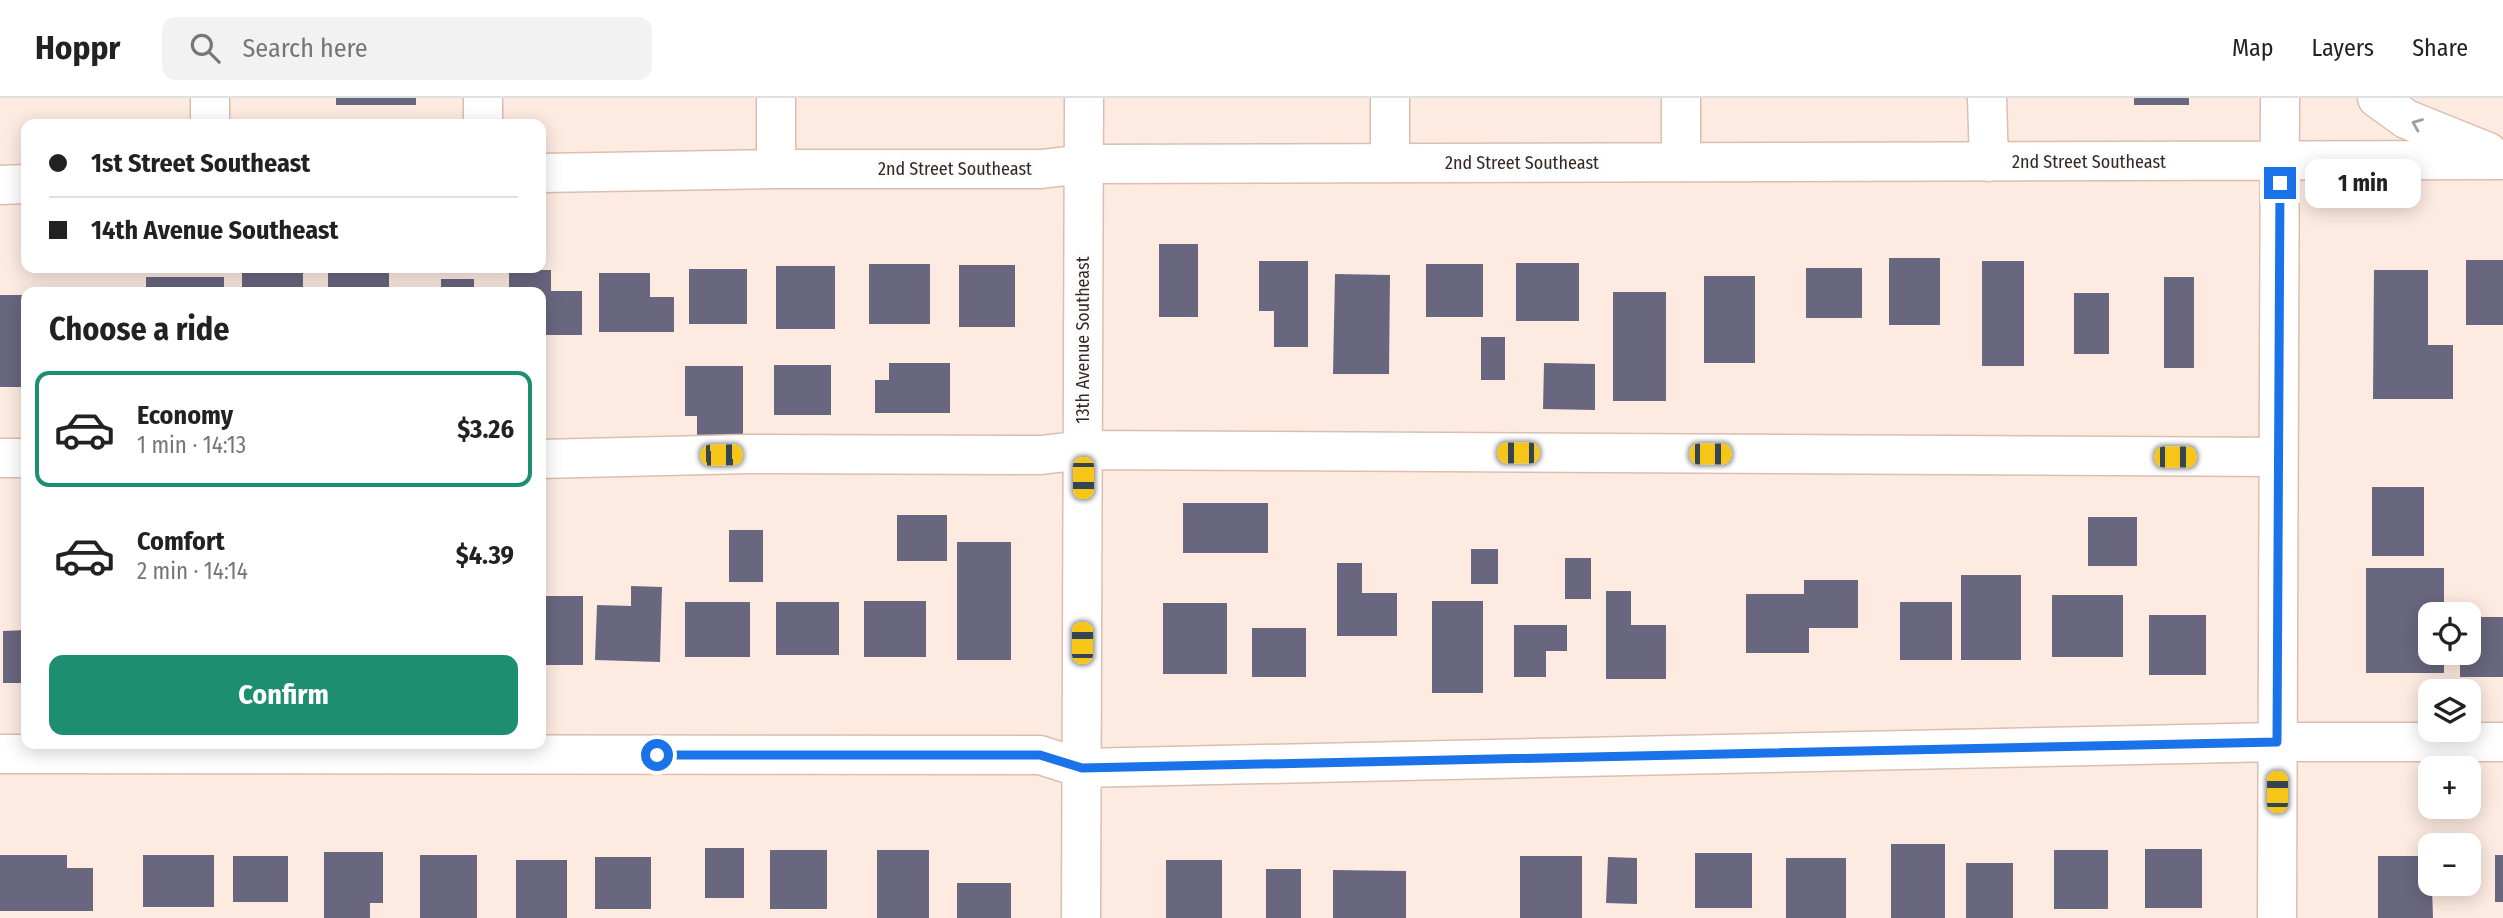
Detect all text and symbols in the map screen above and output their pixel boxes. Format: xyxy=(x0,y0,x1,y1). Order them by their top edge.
search box xyxy=(162,17,652,80)
text: Hoppr xyxy=(35,28,120,68)
icon: search xyxy=(186,29,224,67)
text: Search here xyxy=(242,33,368,64)
text: Map xyxy=(2232,34,2274,62)
text: Layers xyxy=(2312,34,2374,62)
text: Share xyxy=(2412,34,2468,62)
one-way arrow xyxy=(2411,118,2423,132)
text: 1st Street Southeast xyxy=(91,148,310,179)
street label: 2nd Street Southeast xyxy=(2012,151,2166,173)
street label: 2nd Street Southeast xyxy=(1445,152,1599,174)
street label: 2nd Street Southeast xyxy=(878,158,1032,180)
callout: 1 min xyxy=(2304,158,2420,208)
route end xyxy=(2264,167,2296,199)
text: 1 min xyxy=(2338,169,2388,197)
text: 14th Avenue Southeast xyxy=(91,215,339,246)
street label: 13th Avenue Southeast xyxy=(1072,256,1094,424)
text: Choose a ride xyxy=(49,310,230,348)
icon: car xyxy=(53,398,116,461)
text: Economy xyxy=(137,400,233,431)
text: $3.26 xyxy=(457,414,514,445)
text: 1 min · 14:13 xyxy=(137,431,246,459)
car xyxy=(1498,443,1540,464)
car xyxy=(700,444,743,466)
car xyxy=(1690,444,1732,465)
car xyxy=(2155,447,2197,468)
car xyxy=(1073,457,1094,499)
icon: car xyxy=(53,524,116,587)
text: Comfort xyxy=(137,526,225,557)
text: $4.39 xyxy=(456,540,514,571)
text: 2 min · 14:14 xyxy=(137,557,248,585)
map controls xyxy=(2418,602,2481,896)
button: locate xyxy=(2418,602,2481,665)
car xyxy=(1072,622,1093,664)
button: Confirm xyxy=(49,655,518,735)
button: layers xyxy=(2418,679,2481,742)
route start xyxy=(641,739,673,771)
button: + xyxy=(2418,756,2481,819)
car xyxy=(2267,771,2288,813)
button: − xyxy=(2418,833,2481,896)

